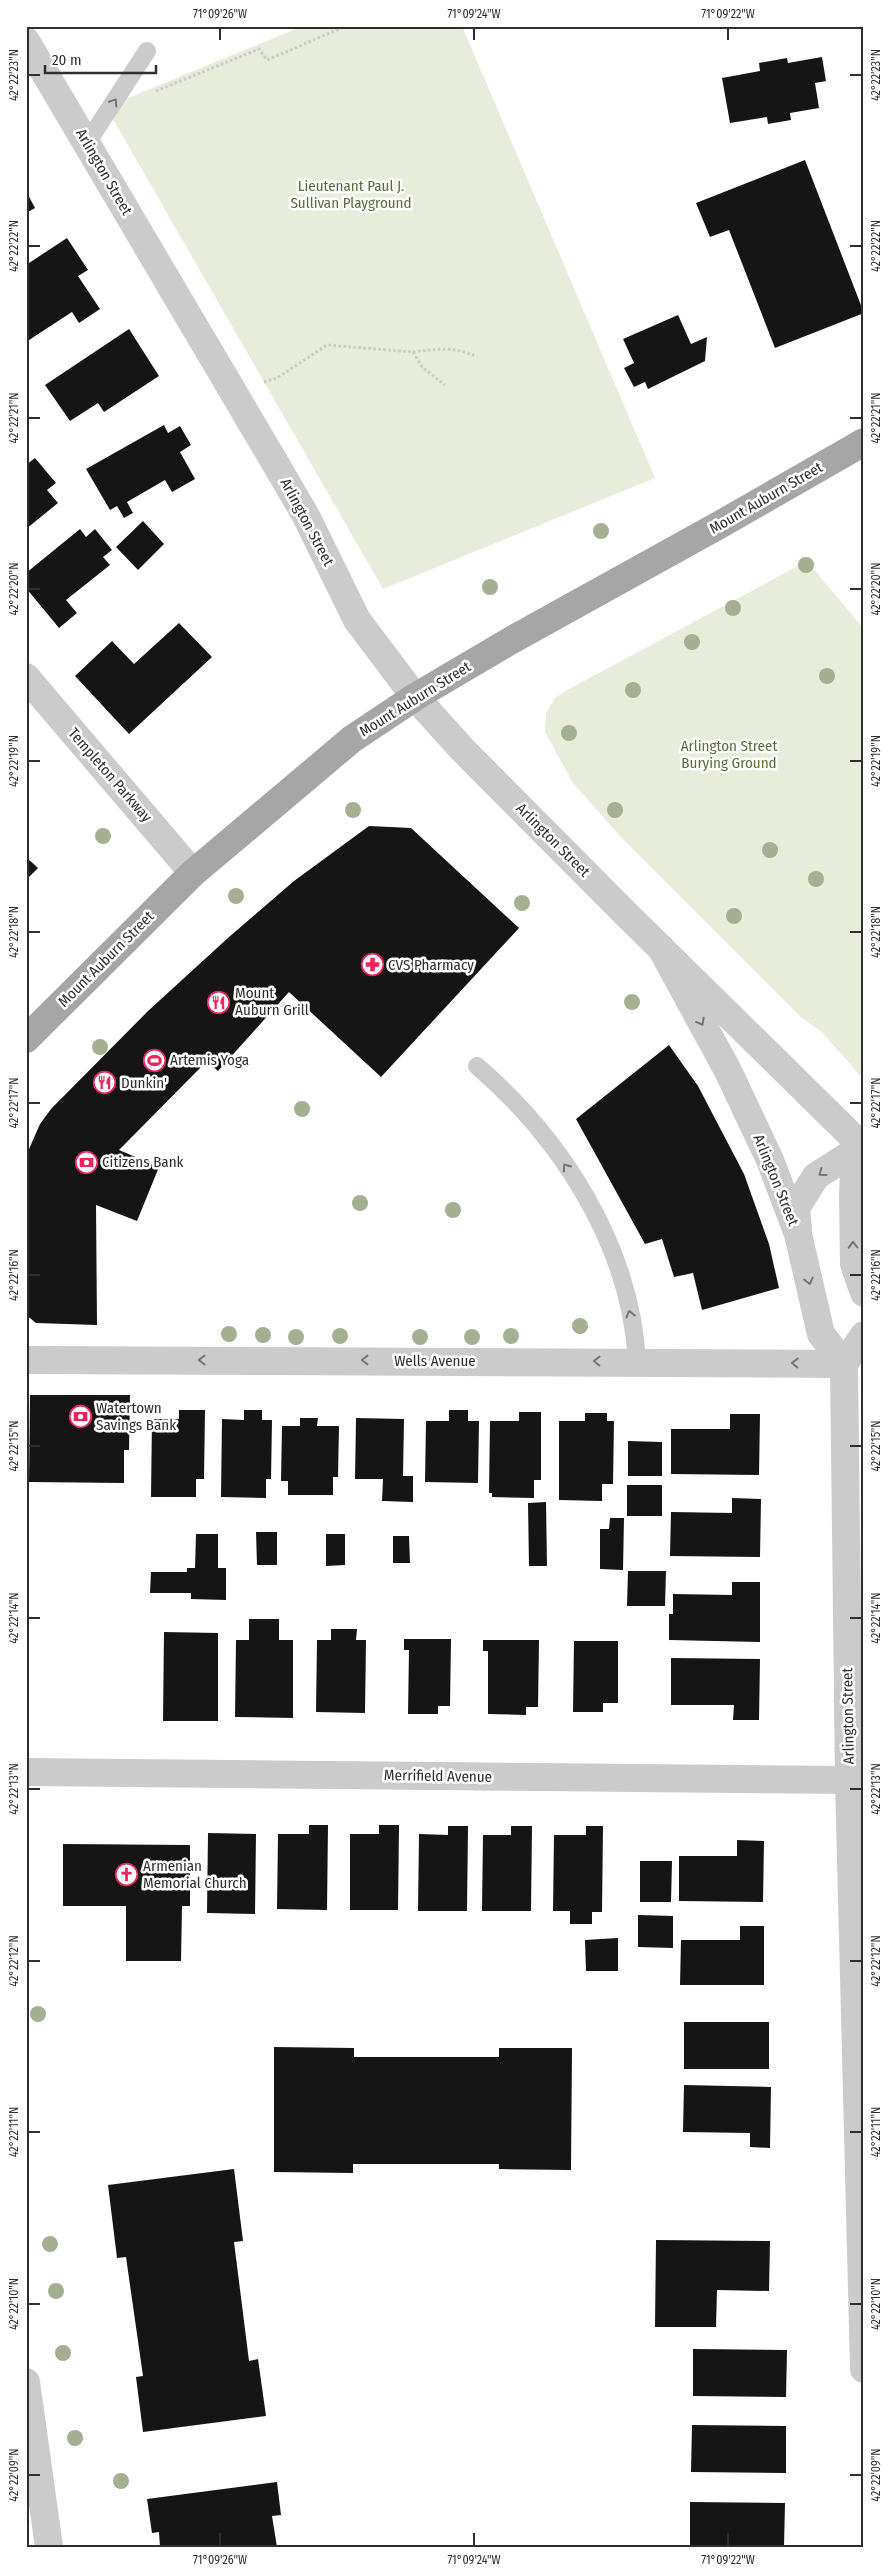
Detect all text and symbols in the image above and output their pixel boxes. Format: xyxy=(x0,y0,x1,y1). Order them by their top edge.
text: 71°09'26"W xyxy=(193,7,247,21)
text: 71°09'24"W xyxy=(447,7,501,21)
text: 71°09'22"W xyxy=(701,7,755,21)
scale bar xyxy=(45,42,156,74)
text: 42°22'23"N xyxy=(7,49,21,101)
text: 42°22'23"N xyxy=(869,49,883,101)
text: 20 m xyxy=(52,51,82,69)
one-way arrow xyxy=(107,99,117,108)
street label: Arlington Street xyxy=(72,126,136,218)
park label: Lieutenant Paul J. Sullivan Playground xyxy=(290,177,412,212)
text: 42°22'22"N xyxy=(7,220,21,272)
text: 42°22'22"N xyxy=(869,220,883,272)
text: 42°22'21"N xyxy=(7,392,21,444)
text: 42°22'21"N xyxy=(869,392,883,444)
street label: Mount Auburn Street xyxy=(706,458,826,538)
street label: Arlington Street xyxy=(276,475,338,569)
text: 42°22'20"N xyxy=(7,563,21,615)
text: 42°22'20"N xyxy=(869,563,883,615)
street label: Mount Auburn Street xyxy=(356,657,474,741)
street label: Templeton Parkway xyxy=(64,724,156,826)
text: 42°22'19"N xyxy=(7,735,21,787)
text: 42°22'19"N xyxy=(869,735,883,787)
park label: Arlington Street Burying Ground xyxy=(681,737,777,772)
street label: Arlington Street xyxy=(512,799,594,881)
text: 42°22'18"N xyxy=(7,906,21,958)
text: 42°22'18"N xyxy=(869,906,883,958)
street label: Mount Auburn Street xyxy=(54,907,158,1011)
pharmacy icon: CVS Pharmacy xyxy=(360,953,384,977)
place label: CVS Pharmacy xyxy=(388,956,474,974)
place label: Mount Auburn Grill xyxy=(235,984,309,1019)
restaurant icon: Mount Auburn Grill xyxy=(207,990,231,1014)
one-way arrow xyxy=(695,1017,705,1026)
sports icon: Artemis Yoga xyxy=(142,1048,166,1072)
place label: Artemis Yoga xyxy=(170,1051,249,1069)
restaurant icon: Dunkin' xyxy=(93,1071,117,1095)
place label: Dunkin' xyxy=(121,1074,167,1092)
text: 42°22'17"N xyxy=(7,1077,21,1129)
text: 42°22'17"N xyxy=(869,1077,883,1129)
street label: Arlington Street xyxy=(750,1132,802,1228)
bank icon: Citizens Bank xyxy=(74,1150,98,1174)
place label: Citizens Bank xyxy=(102,1153,184,1171)
one-way arrow xyxy=(563,1163,572,1172)
one-way arrow xyxy=(818,1167,828,1176)
one-way arrow xyxy=(848,1241,859,1249)
text: 42°22'16"N xyxy=(7,1249,21,1301)
text: 42°22'16"N xyxy=(869,1249,883,1301)
one-way arrow xyxy=(803,1277,814,1286)
one-way arrow xyxy=(625,1309,636,1318)
street label: Wells Avenue xyxy=(394,1352,476,1370)
one-way arrow xyxy=(198,1355,206,1365)
one-way arrow xyxy=(361,1355,369,1366)
one-way arrow xyxy=(593,1356,601,1367)
one-way arrow xyxy=(791,1358,798,1368)
place label: Watertown Savings Bank xyxy=(96,1399,176,1434)
bank icon: Watertown Savings Bank xyxy=(68,1405,92,1429)
text: 42°22'15"N xyxy=(7,1420,21,1472)
text: 42°22'15"N xyxy=(869,1420,883,1472)
text: 42°22'14"N xyxy=(7,1592,21,1644)
text: 42°22'14"N xyxy=(869,1592,883,1644)
street label: Arlington Street xyxy=(838,1667,858,1765)
text: 42°22'13"N xyxy=(7,1763,21,1815)
text: 42°22'13"N xyxy=(869,1763,883,1815)
street label: Merrifield Avenue xyxy=(384,1766,492,1786)
place label: Armenian Memorial Church xyxy=(143,1857,247,1892)
church icon: Armenian Memorial Church xyxy=(115,1863,139,1887)
text: 42°22'12"N xyxy=(7,1935,21,1987)
text: 42°22'12"N xyxy=(869,1935,883,1987)
text: 42°22'11"N xyxy=(7,2107,21,2157)
text: 42°22'11"N xyxy=(869,2107,883,2157)
text: 42°22'10"N xyxy=(7,2278,21,2330)
text: 42°22'10"N xyxy=(869,2278,883,2330)
text: 42°22'09"N xyxy=(7,2448,21,2502)
text: 42°22'09"N xyxy=(869,2448,883,2502)
text: 71°09'26"W xyxy=(193,2553,247,2567)
text: 71°09'24"W xyxy=(447,2553,501,2567)
text: 71°09'22"W xyxy=(701,2553,755,2567)

